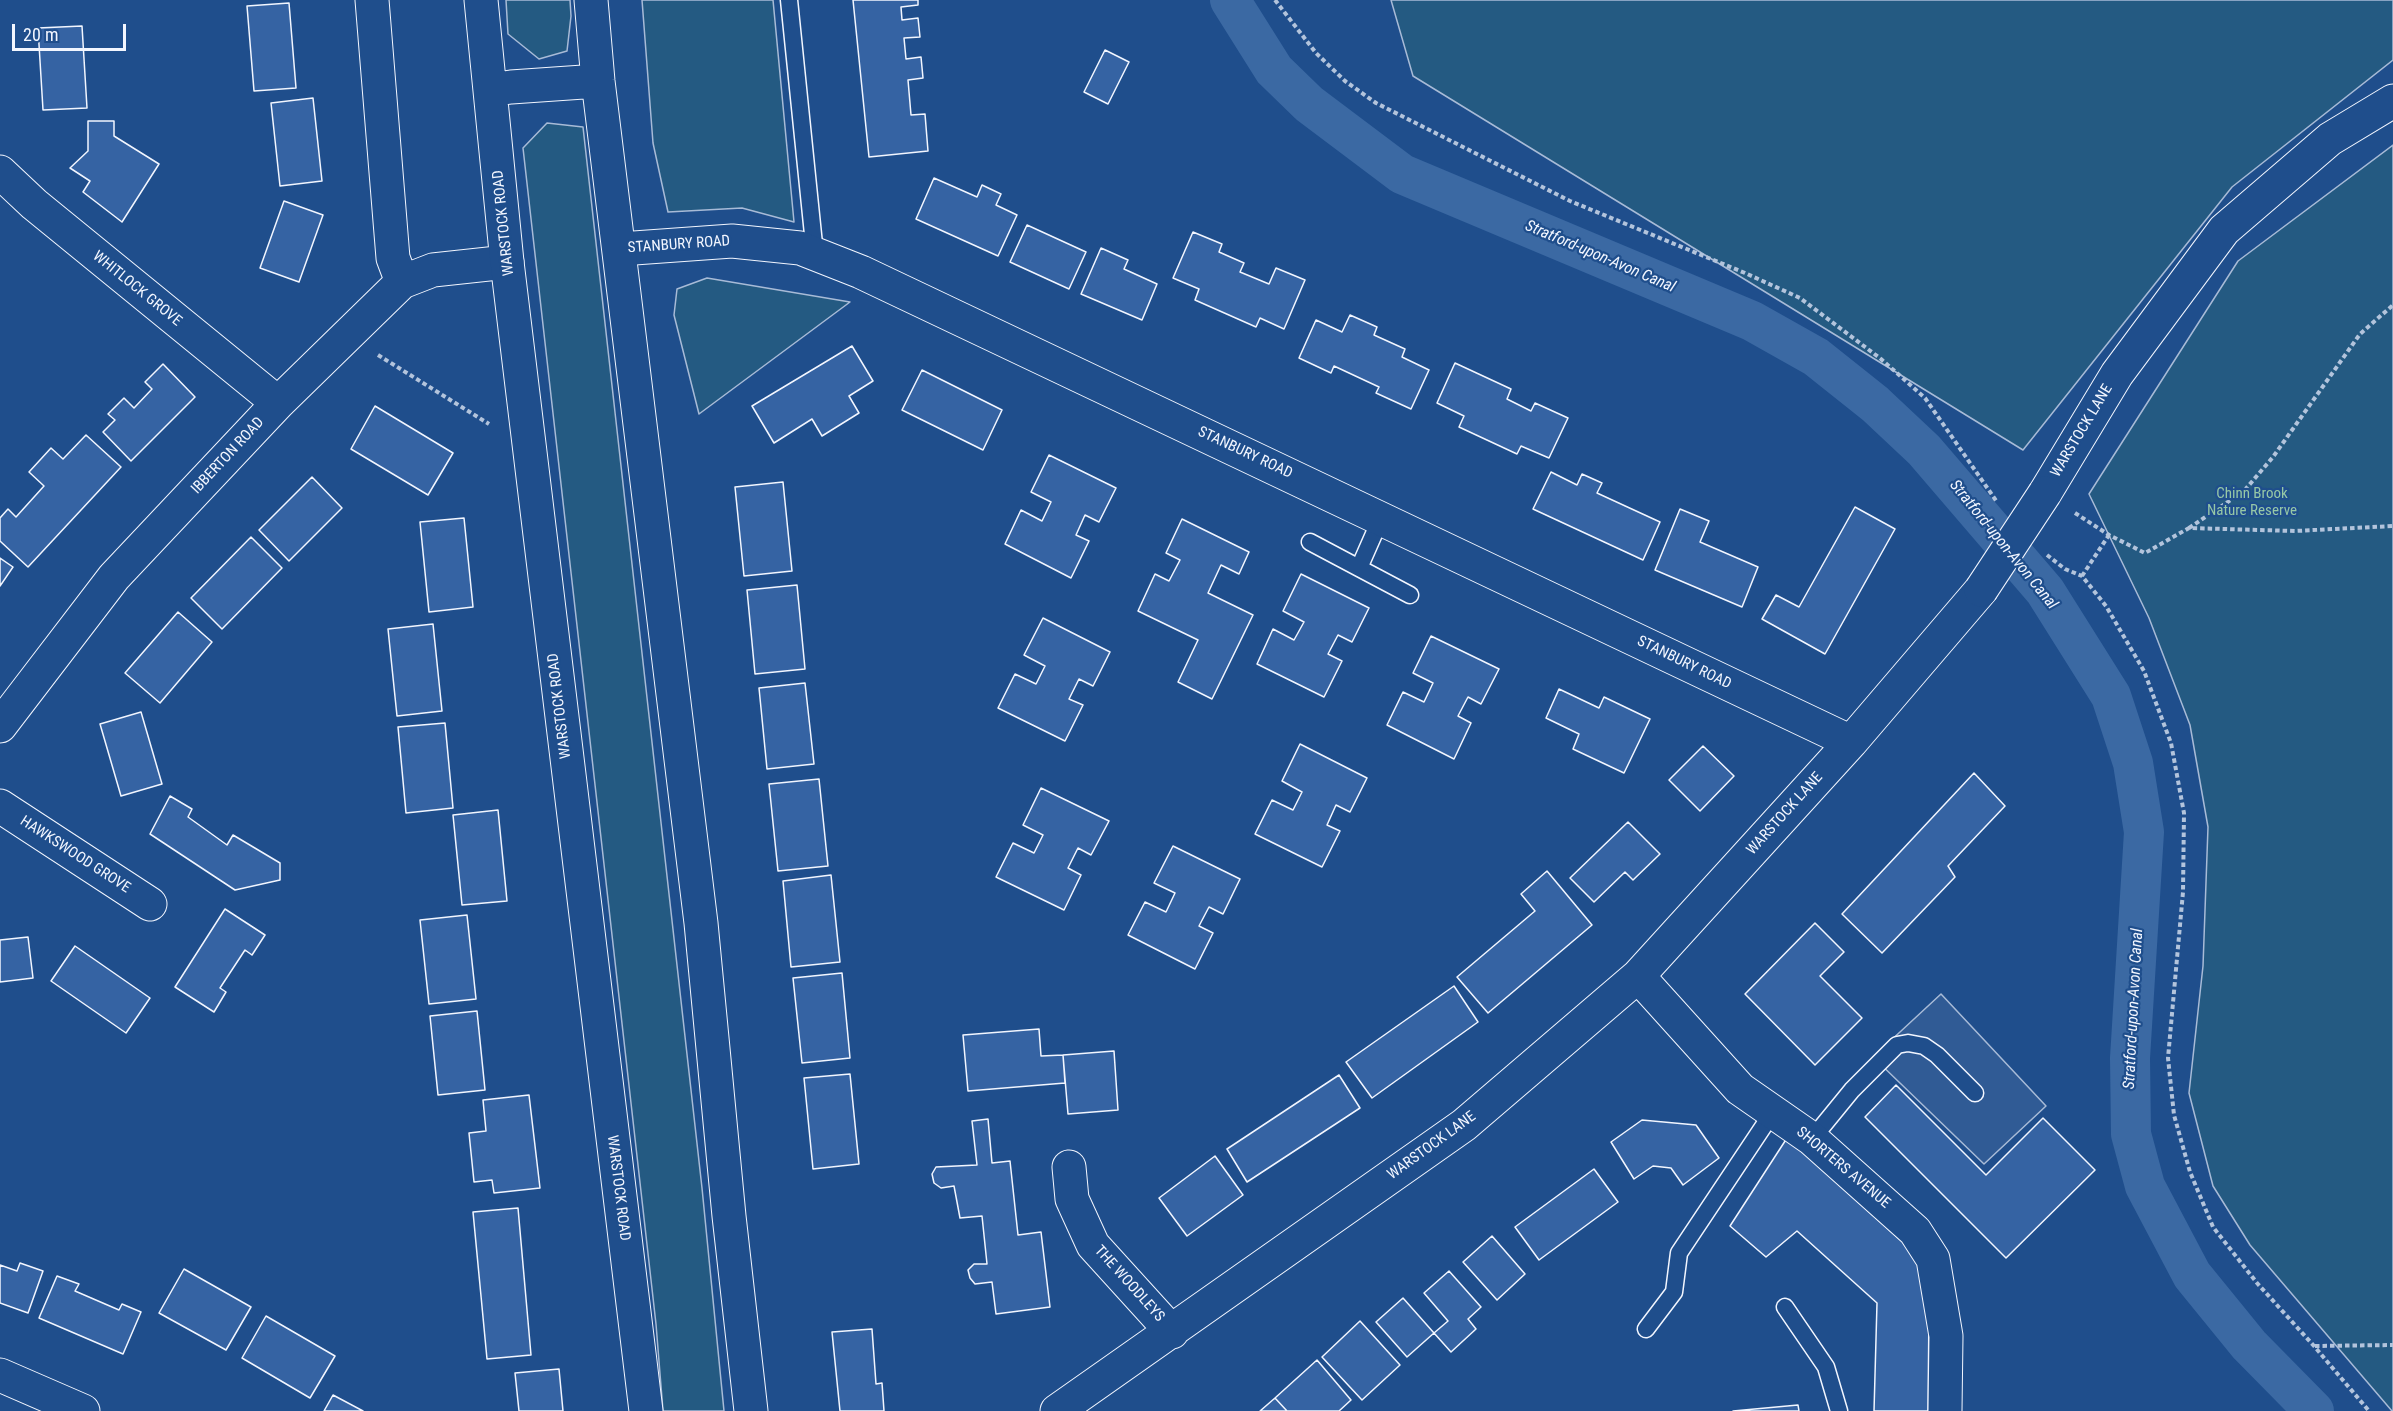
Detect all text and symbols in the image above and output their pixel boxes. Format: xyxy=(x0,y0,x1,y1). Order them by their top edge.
scale bar xyxy=(15,12,129,50)
text: 20 m xyxy=(23,24,58,45)
street label: WARSTOCK ROAD xyxy=(489,169,519,277)
water label: Stratford-upon-Avon Canal xyxy=(1522,217,1678,297)
street label: STANBURY ROAD xyxy=(627,232,731,258)
street label: WHITLOCK GROVE xyxy=(89,248,185,330)
street label: WARSTOCK LANE xyxy=(2047,381,2117,481)
street label: IBBERTON ROAD xyxy=(188,414,268,498)
street label: STANBURY ROAD xyxy=(1195,423,1295,483)
water label: Stratford-upon-Avon Canal xyxy=(1945,476,2061,614)
park label: Chinn Brook Nature Reserve xyxy=(2207,485,2297,520)
street label: STANBURY ROAD xyxy=(1634,632,1734,694)
street label: WARSTOCK ROAD xyxy=(545,652,575,760)
street label: WARSTOCK LANE xyxy=(1743,769,1827,859)
street label: HAWKSWOOD GROVE xyxy=(16,813,134,897)
water label: Stratford-upon-Avon Canal xyxy=(2120,928,2148,1090)
street label: WARSTOCK LANE xyxy=(1384,1108,1480,1184)
street label: SHORTERS AVENUE xyxy=(1792,1124,1894,1212)
street label: WARSTOCK ROAD xyxy=(603,1134,633,1242)
street label: THE WOODLEYS xyxy=(1090,1242,1168,1326)

